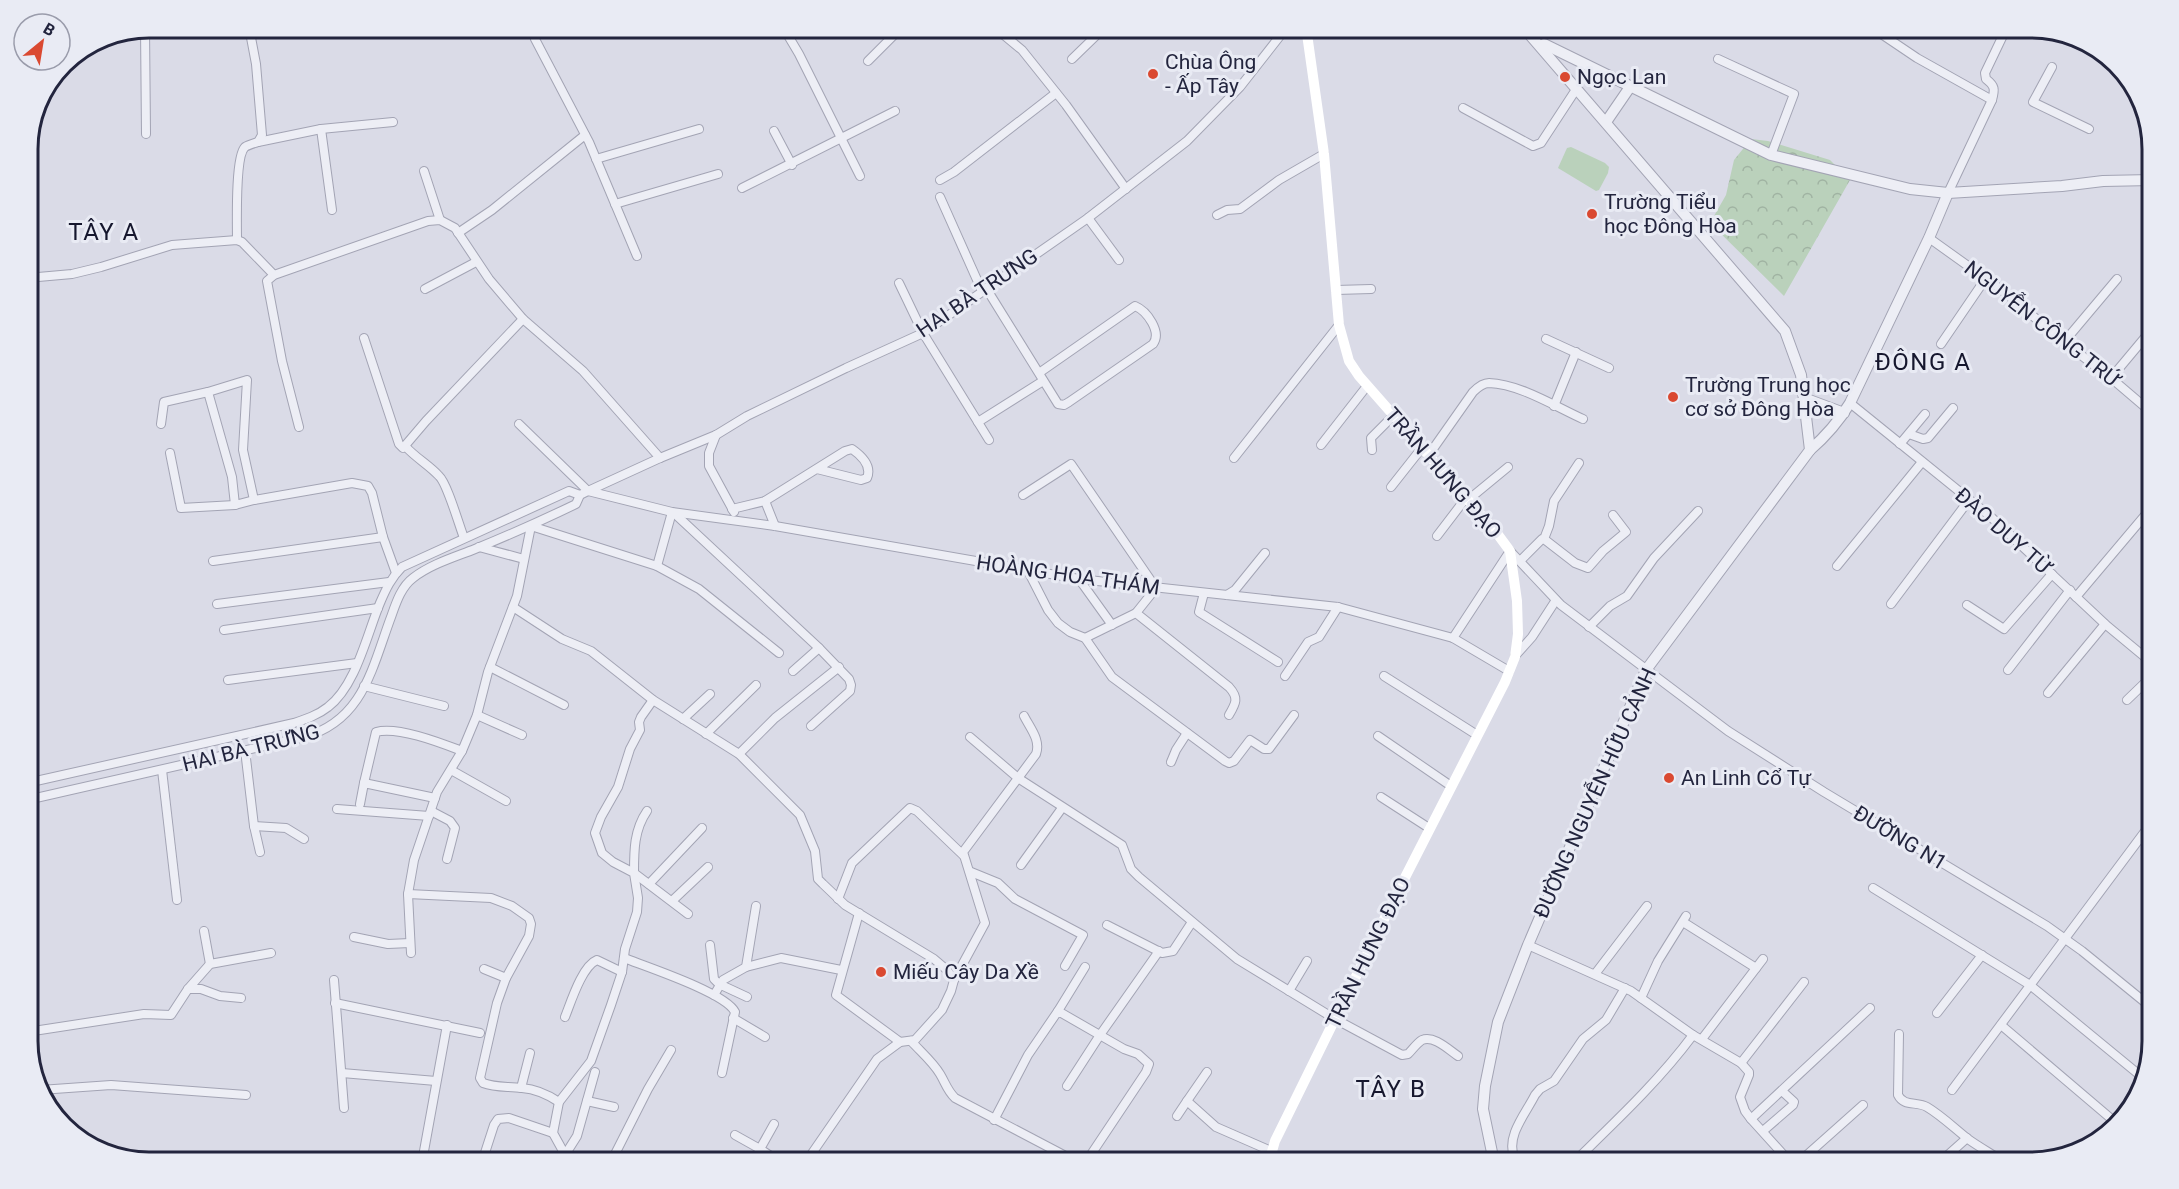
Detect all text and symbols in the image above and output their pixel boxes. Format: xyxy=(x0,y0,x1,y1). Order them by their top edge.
north arrow xyxy=(12,12,72,72)
text: B xyxy=(40,19,58,40)
place label: Chùa Ông - Ấp Tây xyxy=(1165,50,1256,98)
place label: Ngọc Lan xyxy=(1577,65,1666,89)
marker: Chùa Ông - Ấp Tây xyxy=(1146,67,1160,81)
marker: Ngọc Lan xyxy=(1558,70,1572,84)
place label: Trường Tiểu học Đông Hòa xyxy=(1604,190,1737,238)
marker: Trường Tiểu học Đông Hòa xyxy=(1585,207,1599,221)
district label: TÂY A xyxy=(68,218,140,246)
street label: HAI BÀ TRƯNG xyxy=(912,244,1042,342)
street label: NGUYỄN CÔNG TRỨ xyxy=(1960,255,2127,393)
district label: ĐÔNG A xyxy=(1875,348,1971,376)
place label: Trường Trung học cơ sở Đông Hòa xyxy=(1685,373,1851,421)
marker: Trường Trung học cơ sở Đông Hòa xyxy=(1666,390,1680,404)
street label: TRẦN HƯNG ĐẠO xyxy=(1380,402,1507,543)
street label: ĐÀO DUY TỪ xyxy=(1950,483,2058,581)
street label: HOÀNG HOA THÁM xyxy=(975,550,1161,600)
street label: ĐƯỜNG NGUYỄN HỮU CẢNH xyxy=(1528,664,1661,922)
street label: HAI BÀ TRƯNG xyxy=(180,719,322,777)
place label: An Linh Cổ Tự xyxy=(1681,766,1812,790)
marker: An Linh Cổ Tự xyxy=(1662,771,1676,785)
street label: ĐƯỜNG N1 xyxy=(1849,801,1951,875)
street label: TRẦN HƯNG ĐẠO xyxy=(1320,873,1415,1033)
place label: Miếu Cây Da Xề xyxy=(893,960,1039,984)
marker: Miếu Cây Da Xề xyxy=(874,965,888,979)
district label: TÂY B xyxy=(1356,1075,1426,1103)

